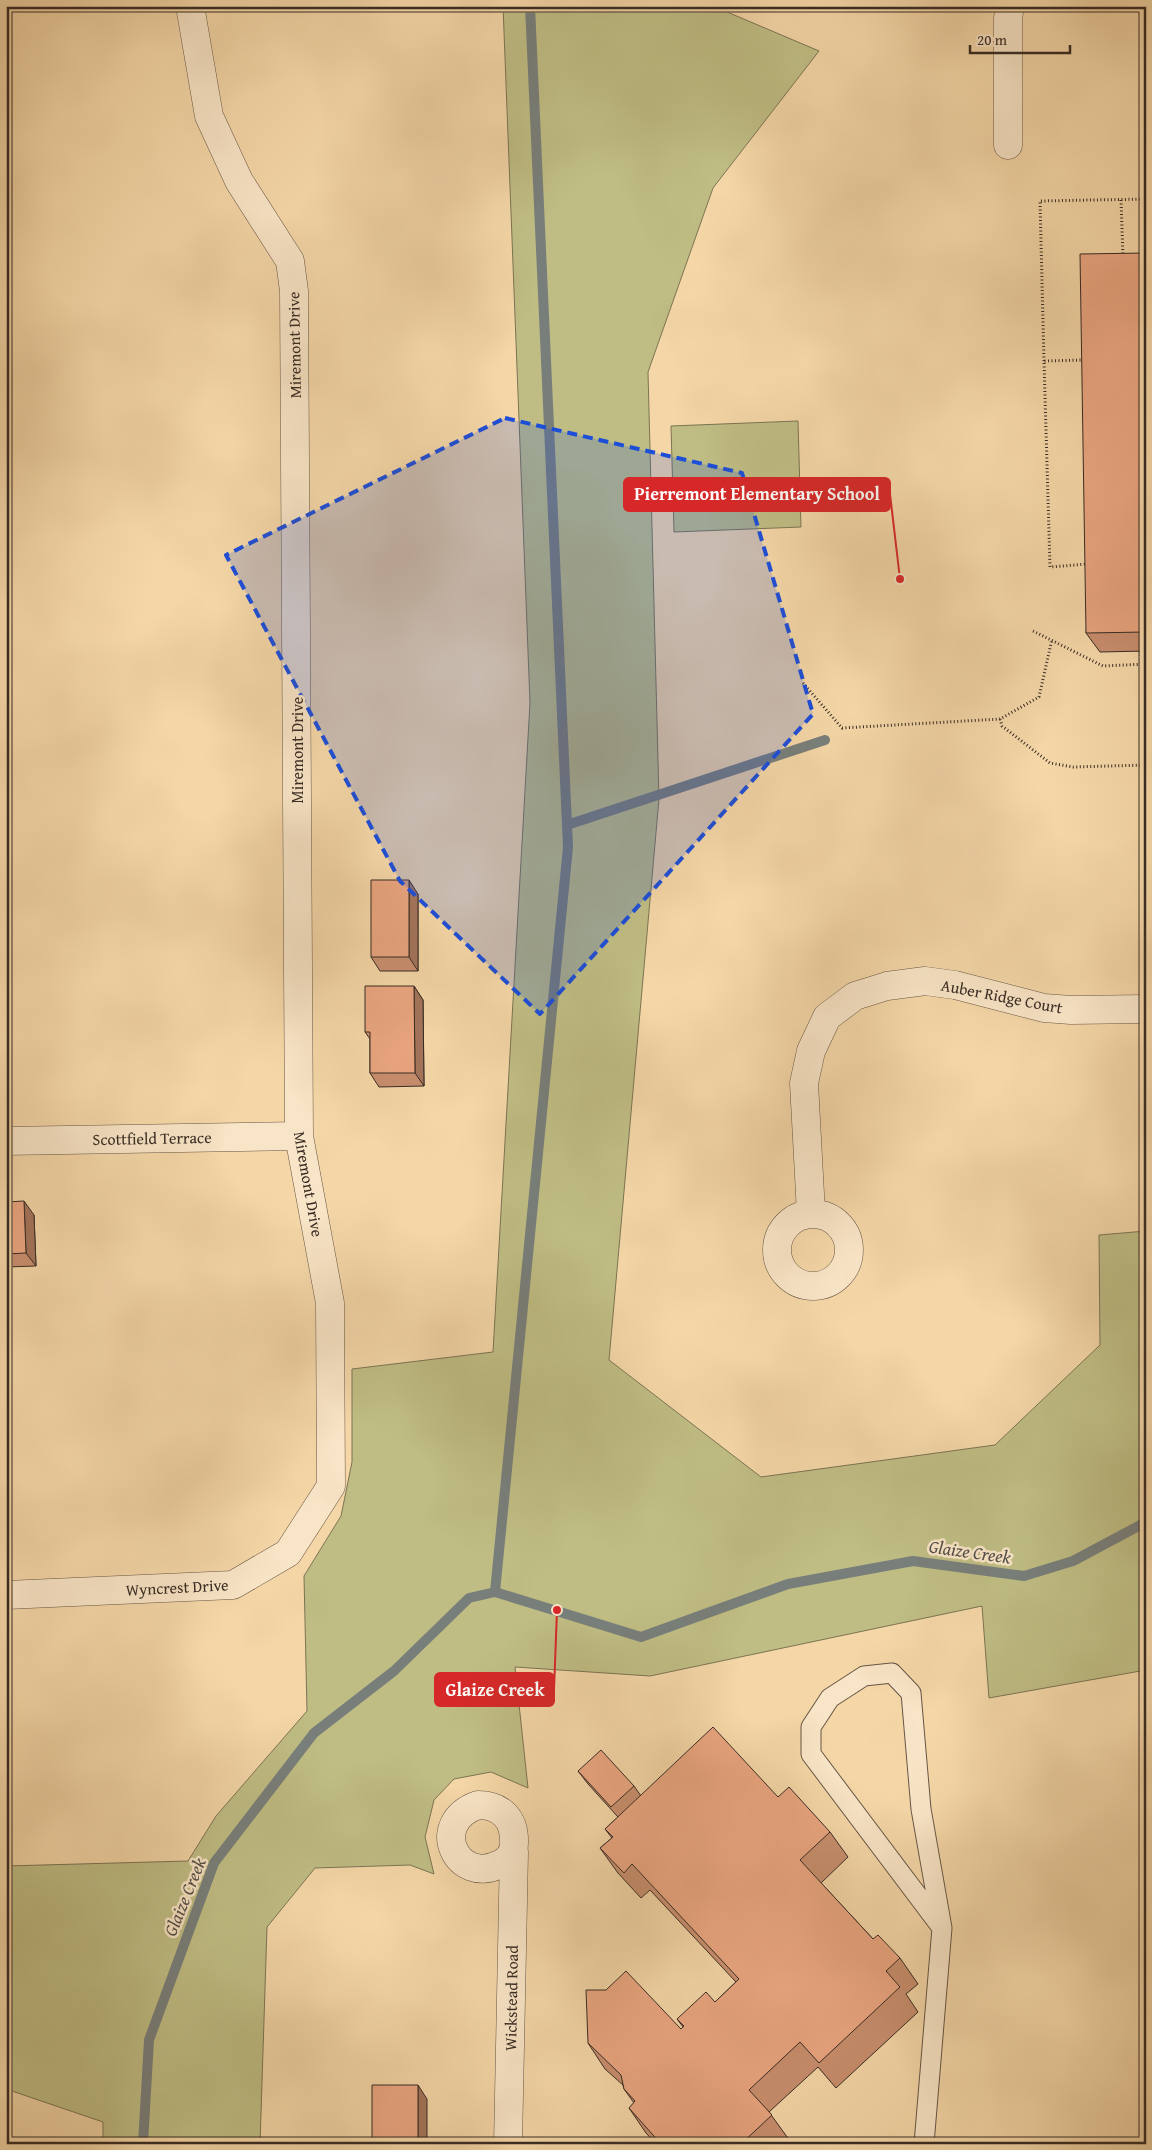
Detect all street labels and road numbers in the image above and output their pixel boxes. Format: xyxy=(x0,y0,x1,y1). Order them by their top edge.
street label: Miremont Drive xyxy=(281,291,307,399)
street label: Miremont Drive xyxy=(285,697,309,803)
street label: Auber Ridge Court xyxy=(939,972,1065,1020)
street label: Scottfield Terrace xyxy=(92,1125,212,1151)
street label: Miremont Drive xyxy=(288,1129,330,1239)
street label: Wyncrest Drive xyxy=(125,1572,229,1602)
street label: Wickstead Road xyxy=(498,1945,524,2051)

